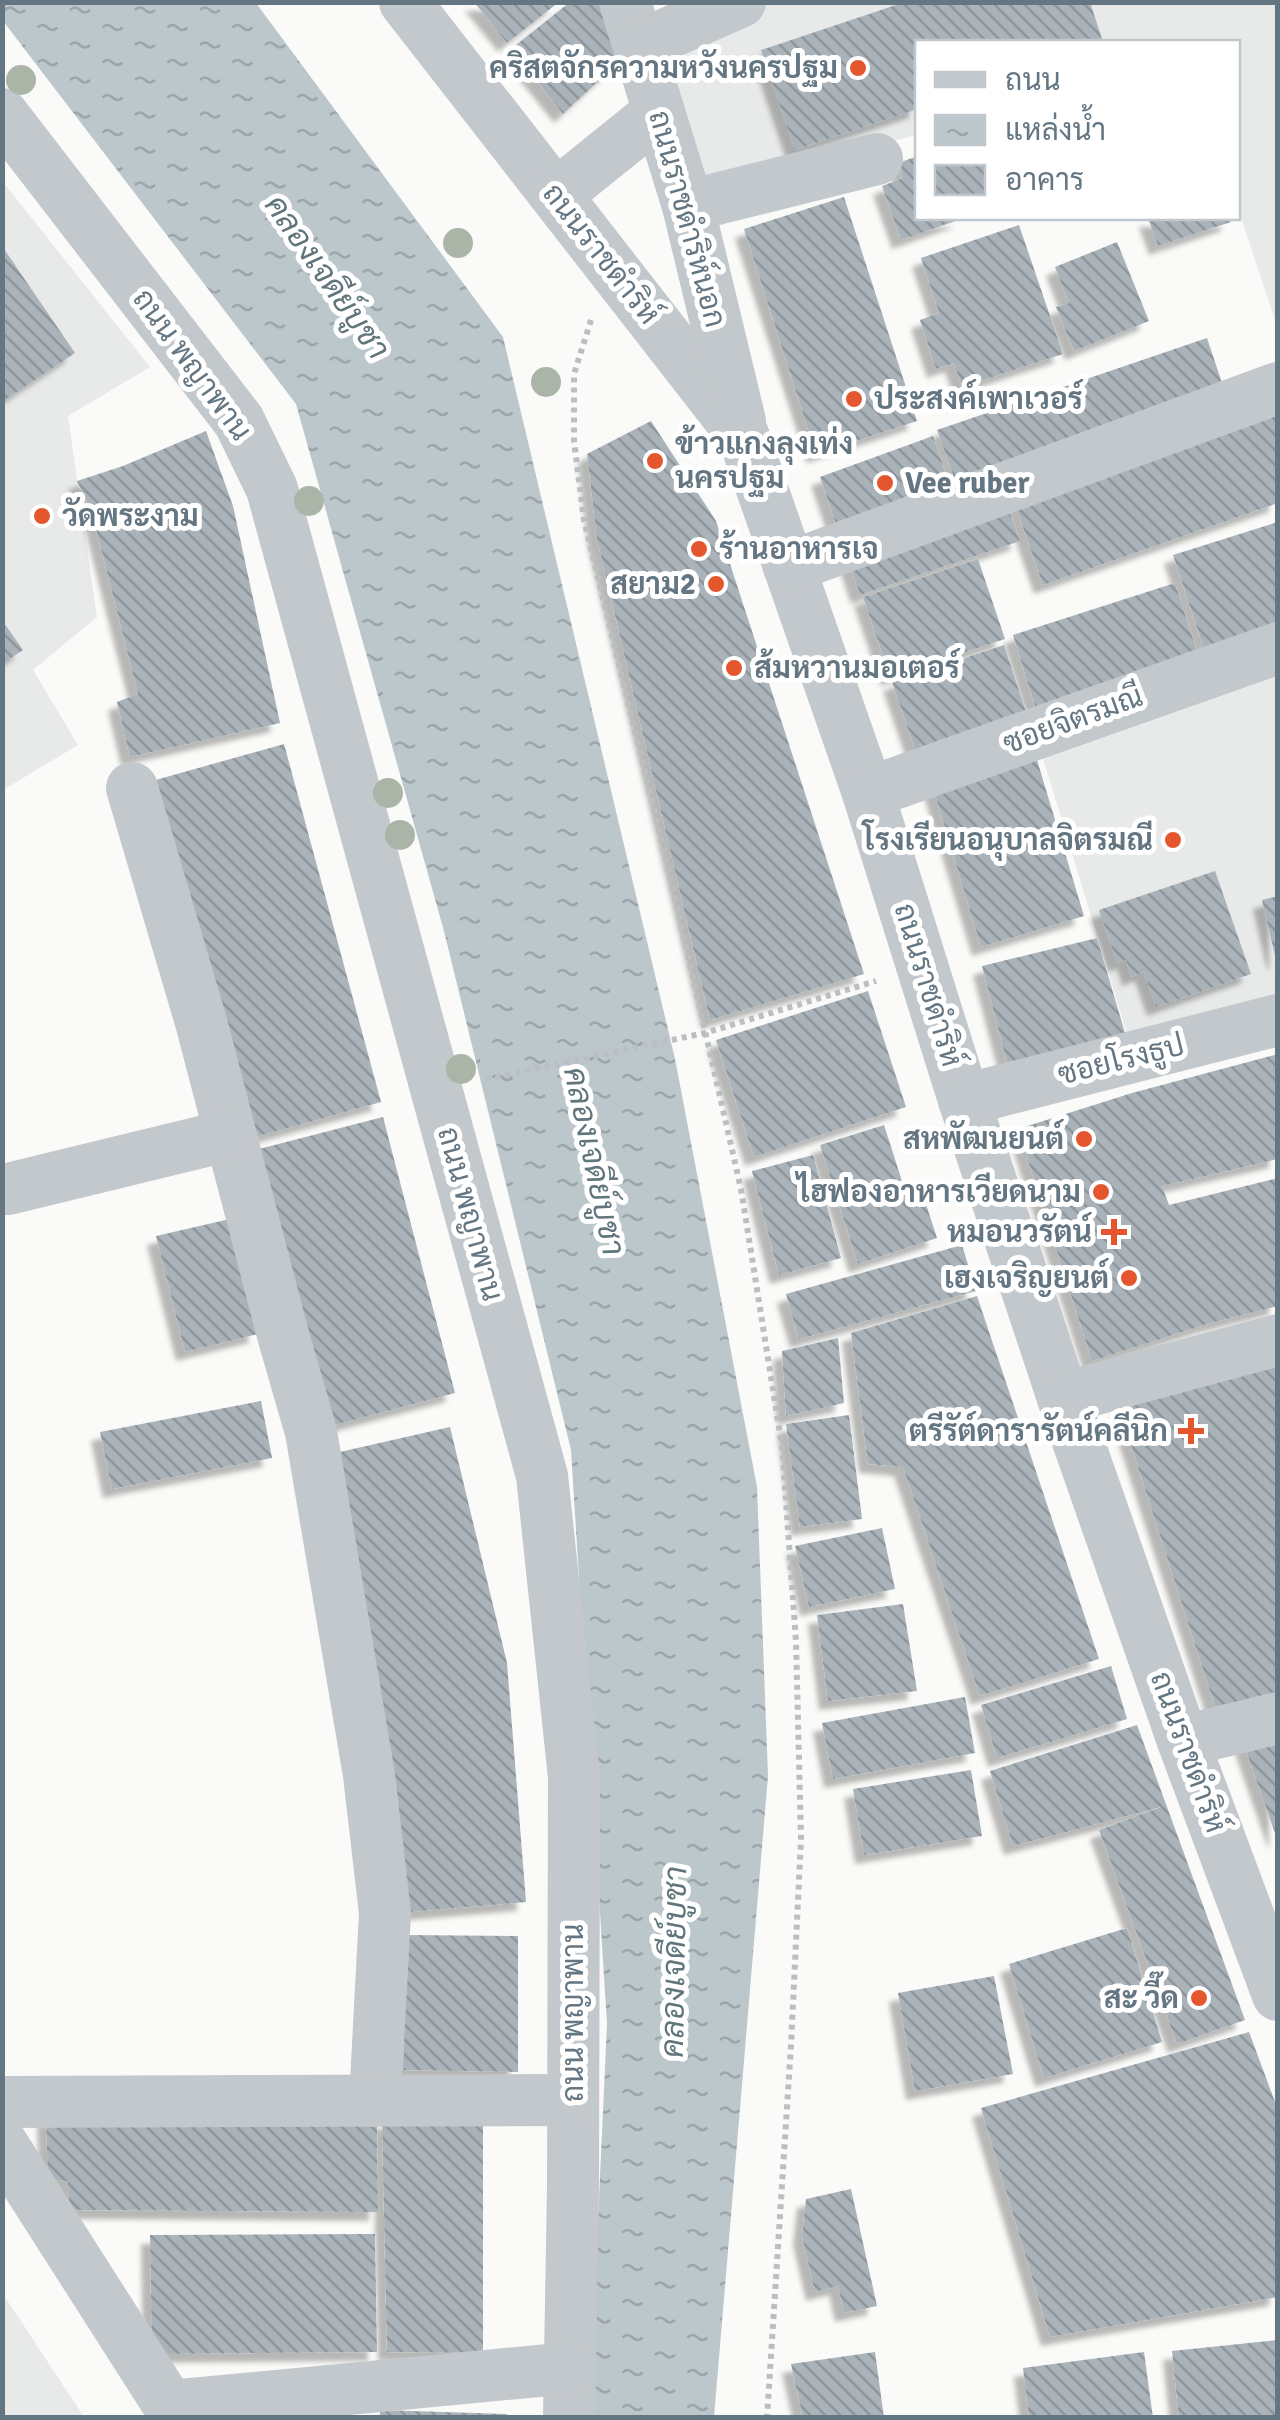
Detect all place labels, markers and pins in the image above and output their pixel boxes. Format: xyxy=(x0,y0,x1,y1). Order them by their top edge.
place label: คริสตจักรความหวังนครปฐม xyxy=(489,49,838,88)
marker: คริสตจักรความหวังนครปฐม xyxy=(847,57,869,79)
place label: ประสงค์เพาเวอร์ xyxy=(874,379,1084,418)
marker: ประสงค์เพาเวอร์ xyxy=(843,388,865,410)
place label: ข้าวแกงลุงเท่ง นครปฐม xyxy=(675,424,853,498)
marker: ข้าวแกงลุงเท่ง นครปฐม xyxy=(644,450,666,472)
place label: Vee ruber xyxy=(905,465,1029,502)
marker: Vee ruber xyxy=(874,472,896,494)
place label: วัดพระงาม xyxy=(62,497,199,535)
marker: วัดพระงาม xyxy=(31,505,53,527)
place label: ร้านอาหารเจ xyxy=(719,529,879,568)
marker: ร้านอาหารเจ xyxy=(688,538,710,560)
place label: สยาม2 xyxy=(610,566,696,603)
marker: สยาม2 xyxy=(705,573,727,595)
place label: ส้มหวานมอเตอร์ xyxy=(754,648,961,687)
marker: ส้มหวานมอเตอร์ xyxy=(723,657,745,679)
place label: โรงเรียนอนุบาลจิตรมณี xyxy=(861,819,1153,861)
marker: โรงเรียนอนุบาลจิตรมณี xyxy=(1162,829,1184,851)
place label: สหพัฒนยนต์ xyxy=(903,1119,1065,1158)
marker: สหพัฒนยนต์ xyxy=(1073,1128,1095,1150)
place label: ไฮฟองอาหารเวียดนาม xyxy=(795,1171,1081,1211)
marker: ไฮฟองอาหารเวียดนาม xyxy=(1090,1181,1112,1203)
place label: หมอนวรัตน์ xyxy=(947,1212,1093,1251)
marker: หมอนวรัตน์ xyxy=(1101,1219,1127,1245)
place label: เฮงเจริญยนต์ xyxy=(944,1258,1110,1297)
marker: เฮงเจริญยนต์ xyxy=(1118,1267,1140,1289)
place label: ตรีรัต์ดารารัตน์คลีนิก xyxy=(909,1411,1168,1450)
marker: ตรีรัต์ดารารัตน์คลีนิก xyxy=(1178,1418,1204,1444)
place label: สะ วี๊ด xyxy=(1103,1971,1179,2017)
marker: สะ วี๊ด xyxy=(1188,1987,1210,2009)

